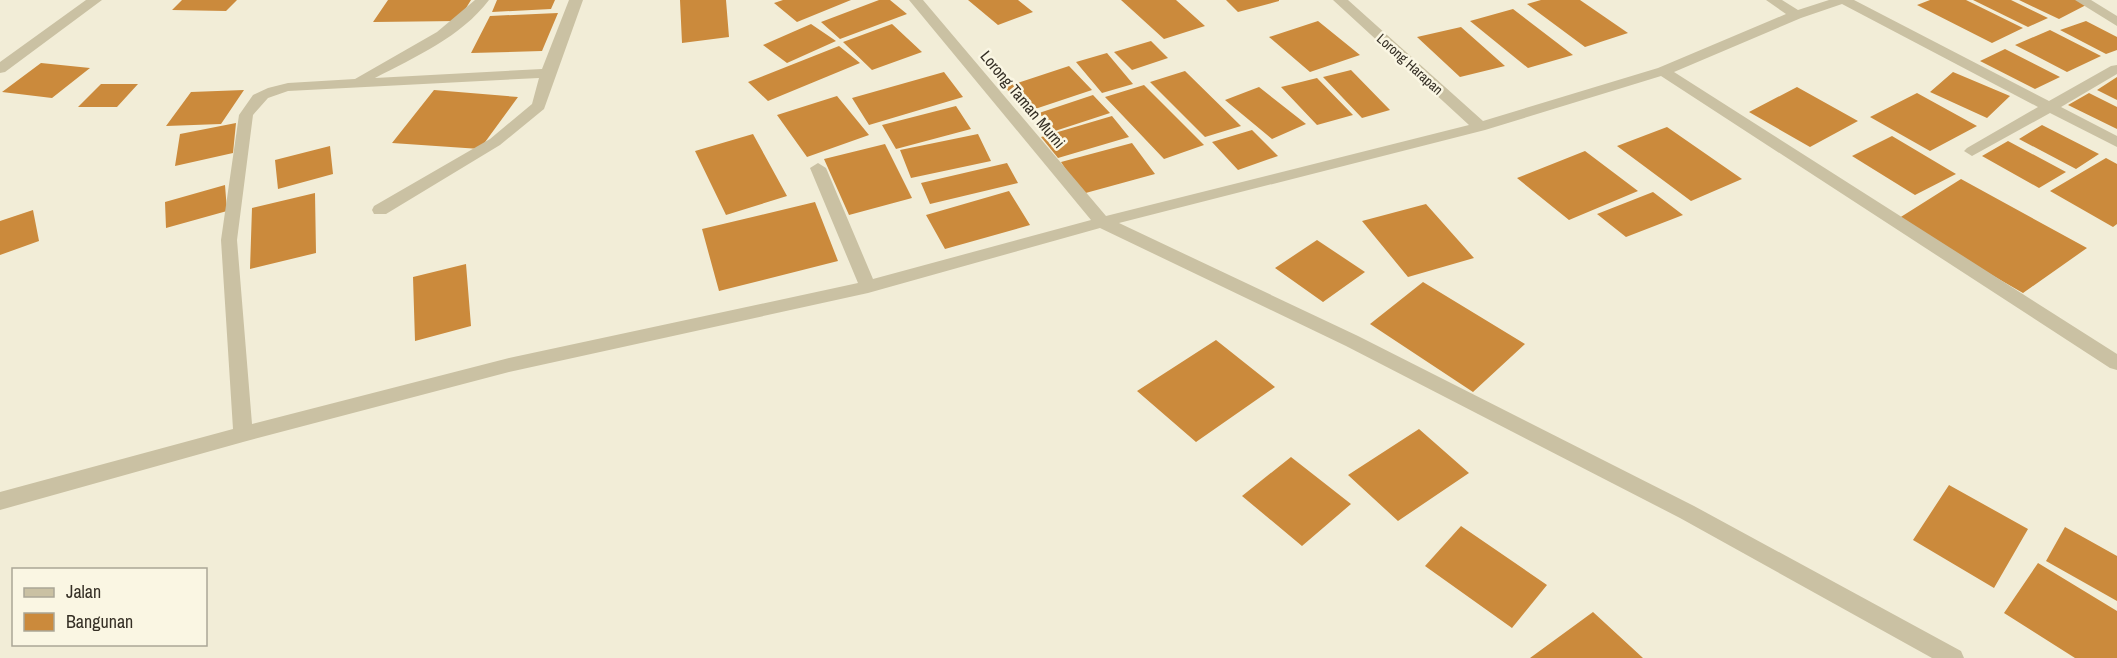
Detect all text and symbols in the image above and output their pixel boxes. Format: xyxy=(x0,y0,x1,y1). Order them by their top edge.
street label: Lorong Harapan xyxy=(1373,30,1447,98)
street label: Lorong Taman Murni xyxy=(976,46,1070,152)
legend xyxy=(12,568,207,646)
text: Jalan xyxy=(66,579,101,604)
text: Bangunan xyxy=(66,609,133,634)

